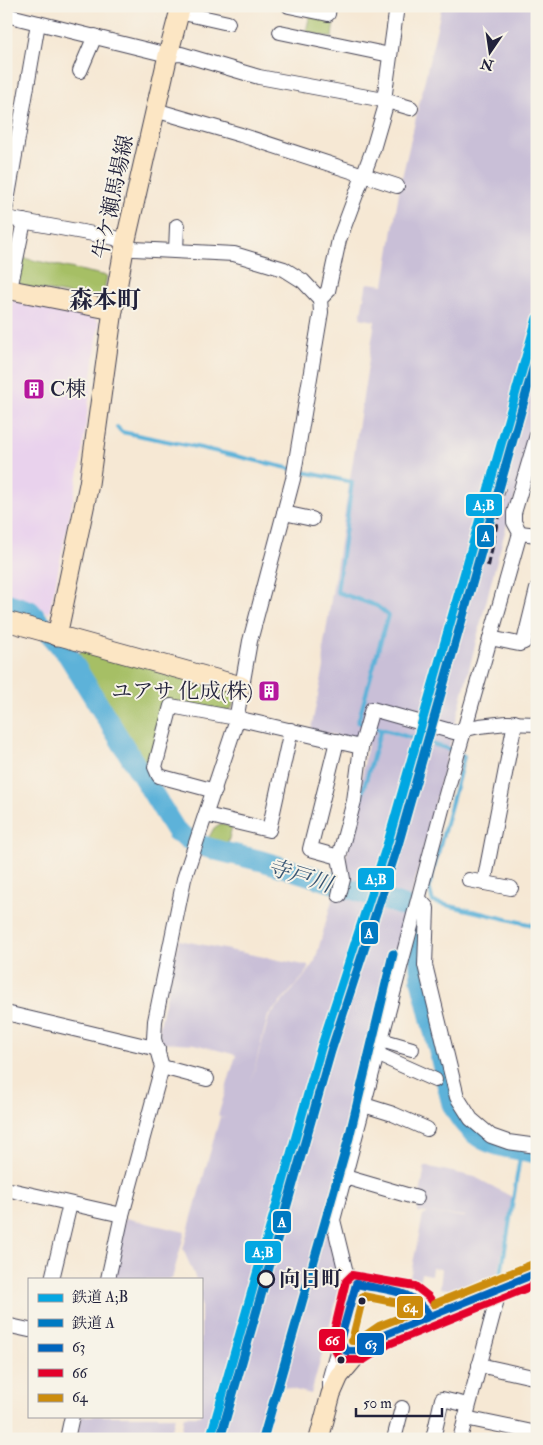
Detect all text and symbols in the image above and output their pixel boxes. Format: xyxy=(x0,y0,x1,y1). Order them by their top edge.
north arrow xyxy=(466,28,516,78)
text: N xyxy=(479,54,496,74)
street label: 牛ケ瀬馬場線 xyxy=(87,133,140,262)
district label: 森本町 xyxy=(69,285,141,316)
place label: C棟 xyxy=(50,376,86,403)
building icon: C棟 xyxy=(22,377,46,401)
line badge: A;B xyxy=(465,493,503,517)
text: A;B xyxy=(472,497,495,514)
line badge: A xyxy=(476,524,495,548)
text: A xyxy=(481,528,491,545)
place label: ユアサ 化成(株) xyxy=(111,678,253,705)
building icon: ユアサ 化成(株) xyxy=(257,679,281,703)
water label: 寺戸川 xyxy=(264,853,337,900)
line badge: A;B xyxy=(357,867,395,891)
text: A;B xyxy=(364,871,387,888)
line badge: A xyxy=(360,921,379,945)
text: A xyxy=(364,925,374,942)
line badge: A xyxy=(272,1210,292,1234)
text: A xyxy=(277,1214,287,1231)
line badge: A;B xyxy=(244,1240,282,1264)
text: A;B xyxy=(251,1244,274,1261)
place label: 向日町 xyxy=(279,1266,342,1293)
marker: 向日町 xyxy=(257,1270,275,1288)
legend xyxy=(28,1278,202,1418)
text: 鉄道 A;B xyxy=(72,1288,128,1307)
line badge: 64 xyxy=(396,1295,424,1319)
unlabelled marker xyxy=(357,1296,367,1306)
text: 64 xyxy=(403,1299,419,1316)
text: 鉄道 A xyxy=(72,1314,115,1333)
line badge: 66 xyxy=(318,1328,346,1352)
text: 66 xyxy=(325,1332,340,1349)
line badge: 63 xyxy=(356,1332,385,1356)
text: 63 xyxy=(365,1336,377,1353)
text: 63 xyxy=(72,1338,85,1357)
unlabelled marker xyxy=(336,1355,346,1365)
text: 66 xyxy=(72,1364,89,1383)
scale bar xyxy=(356,1385,442,1417)
text: 64 xyxy=(72,1388,89,1407)
text: 50 m xyxy=(363,1394,392,1413)

